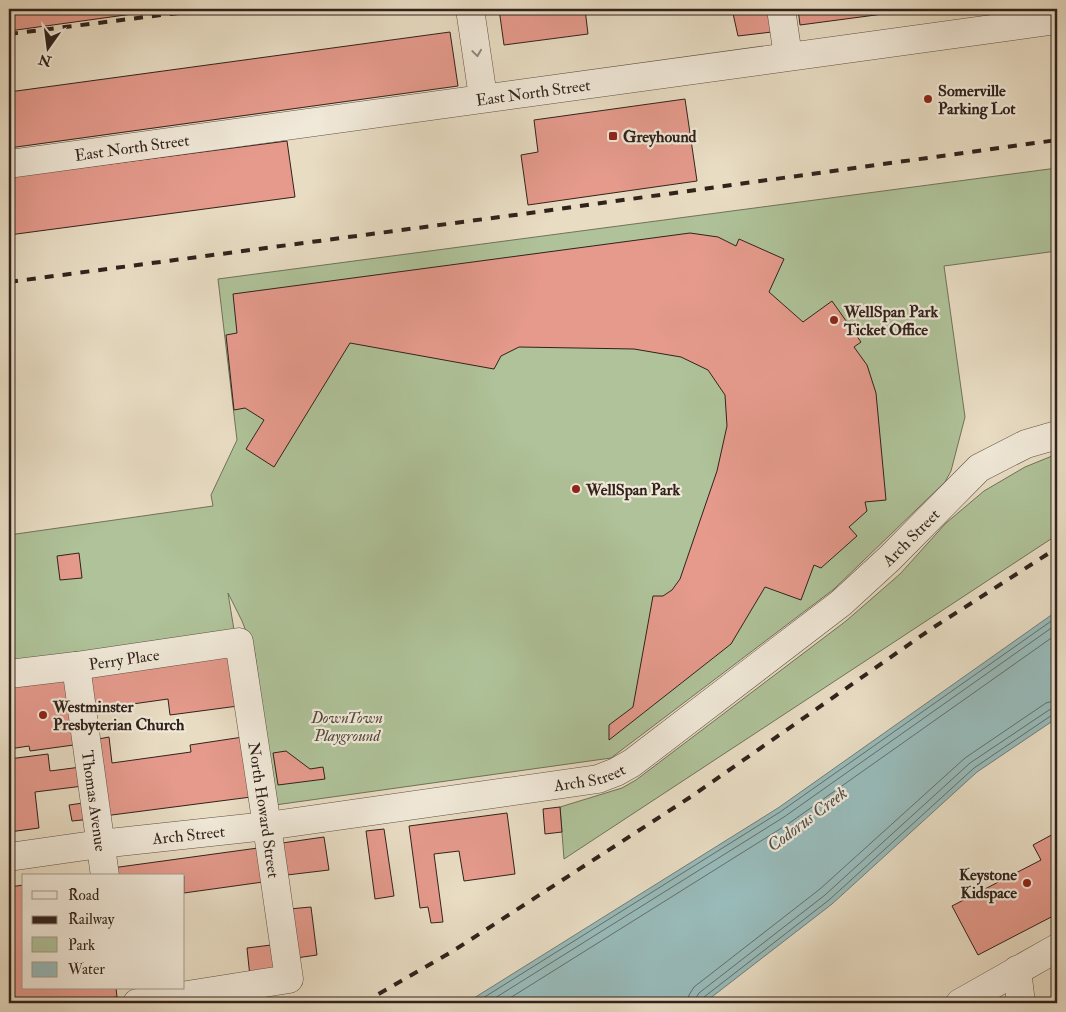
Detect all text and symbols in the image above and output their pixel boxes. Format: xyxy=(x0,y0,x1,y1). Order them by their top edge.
north arrow xyxy=(22,22,72,72)
one-way arrow xyxy=(471,49,482,57)
text: N xyxy=(36,50,54,70)
street label: East North Street xyxy=(475,75,592,111)
place label: Somerville Parking Lot xyxy=(938,81,1016,120)
marker: Somerville Parking Lot xyxy=(922,93,934,105)
place label: Greyhound xyxy=(623,127,697,148)
street label: East North Street xyxy=(74,130,190,166)
marker: Greyhound xyxy=(607,130,619,142)
place label: WellSpan Park Ticket Office xyxy=(843,302,938,340)
marker: WellSpan Park Ticket Office xyxy=(828,314,840,326)
place label: WellSpan Park xyxy=(585,480,680,501)
marker: WellSpan Park xyxy=(570,483,582,495)
street label: Arch Street xyxy=(878,505,944,572)
street label: Perry Place xyxy=(87,645,161,675)
place label: Westminster Presbyterian Church xyxy=(52,697,185,736)
park label: DownTown Playground xyxy=(310,708,383,746)
marker: Westminster Presbyterian Church xyxy=(37,709,49,721)
street label: North Howard Street xyxy=(243,741,283,879)
street label: Thomas Avenue xyxy=(77,749,111,853)
street label: Arch Street xyxy=(552,760,629,796)
water label: Codorus Creek xyxy=(763,782,852,857)
street label: Arch Street xyxy=(150,822,226,849)
place label: Keystone Kidspace xyxy=(959,865,1017,904)
legend xyxy=(22,874,185,990)
marker: Keystone Kidspace xyxy=(1021,877,1033,889)
text: Road xyxy=(68,886,100,905)
text: Railway xyxy=(68,910,115,929)
text: Park xyxy=(68,936,95,955)
text: Water xyxy=(67,960,105,979)

